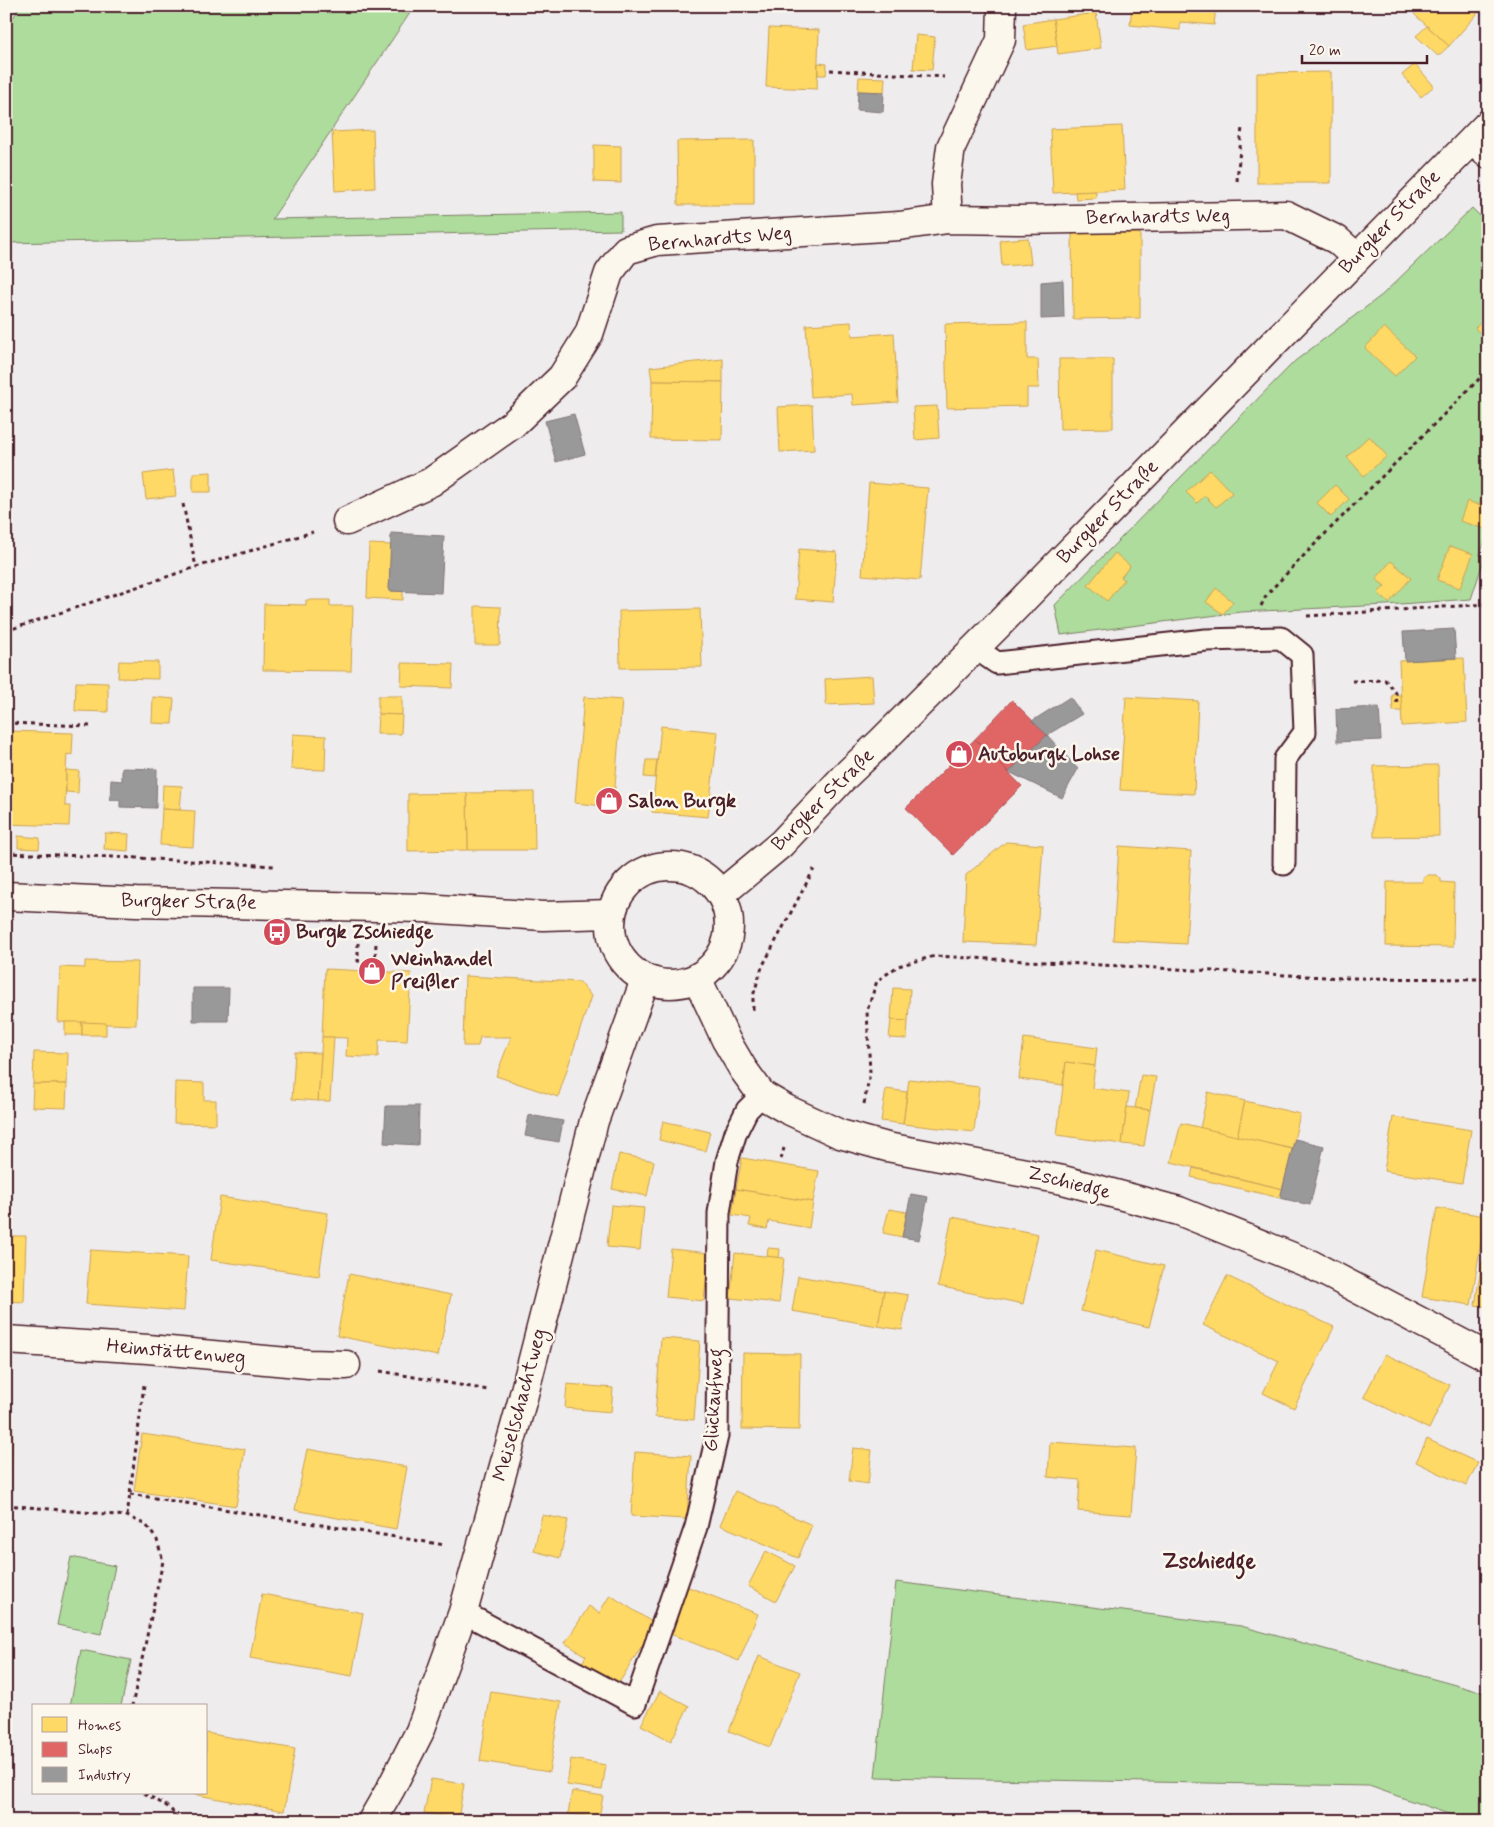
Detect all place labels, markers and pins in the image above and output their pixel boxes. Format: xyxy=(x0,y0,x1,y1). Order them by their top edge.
shop icon: Autoburgk Lohse xyxy=(944,739,974,769)
place label: Autoburgk Lohse xyxy=(978,741,1120,768)
shop icon: Salon Burgk xyxy=(594,786,624,816)
place label: Salon Burgk xyxy=(628,788,736,817)
bus stop icon: Burgk Zschiedge xyxy=(262,917,292,947)
place label: Burgk Zschiedge xyxy=(296,919,434,948)
place label: Weinhandel Preißler xyxy=(390,946,493,996)
shop icon: Weinhandel Preißler xyxy=(357,956,387,986)

